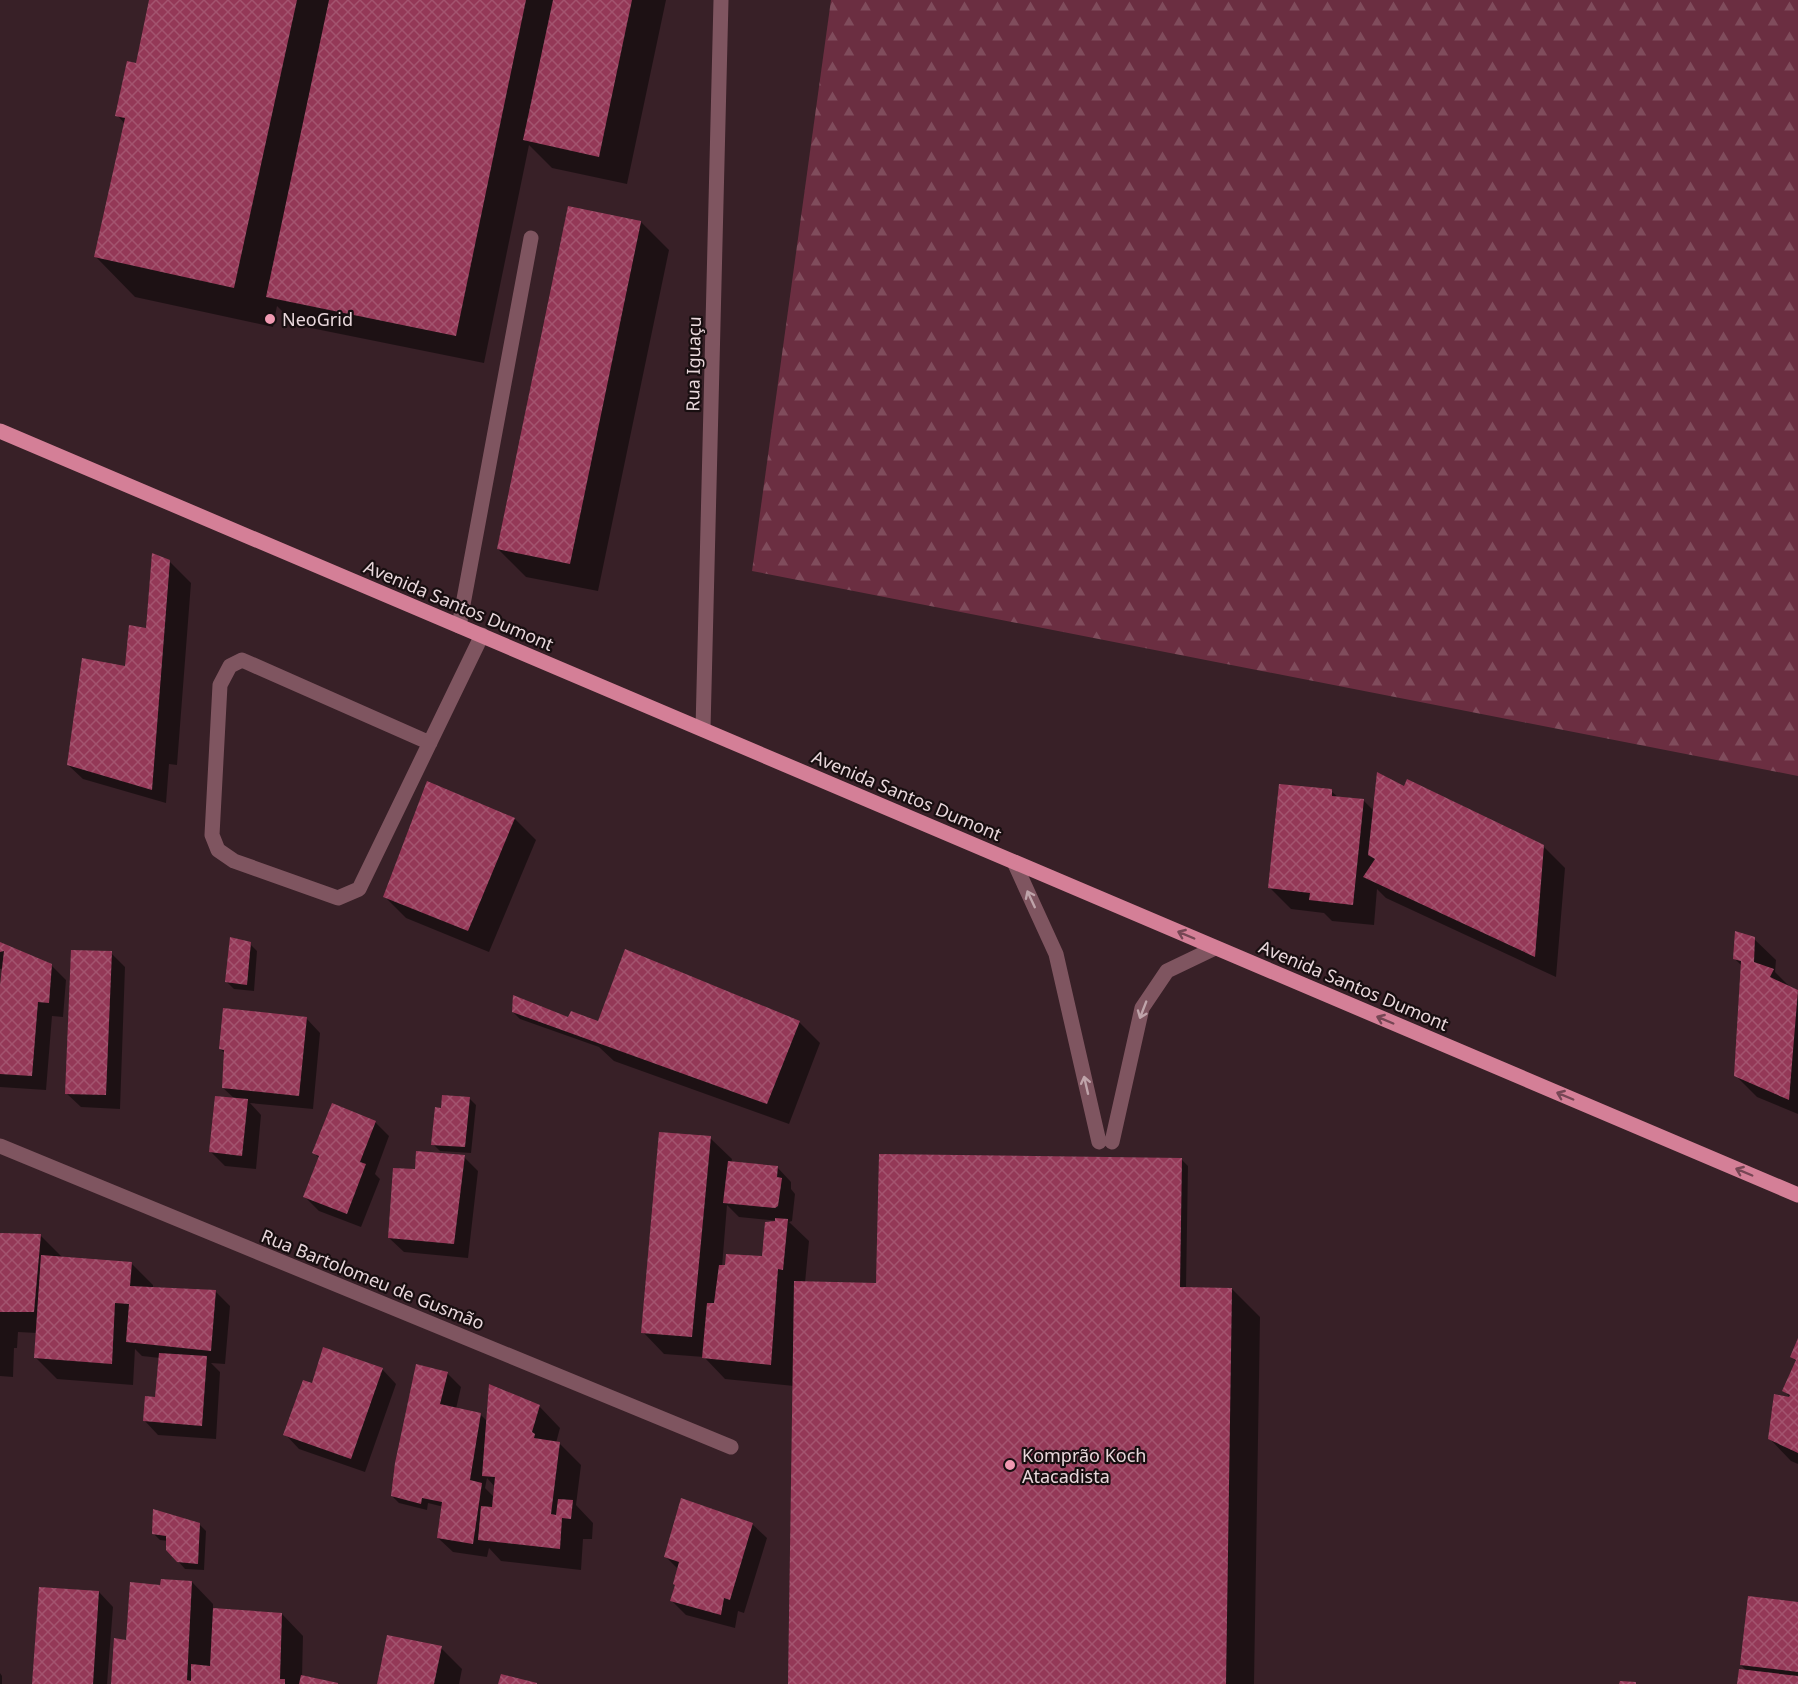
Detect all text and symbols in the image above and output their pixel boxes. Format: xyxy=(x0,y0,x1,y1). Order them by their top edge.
place label: NeoGrid xyxy=(282,307,353,331)
marker: NeoGrid xyxy=(263,312,277,326)
street label: Rua Iguaçu xyxy=(680,316,706,412)
street label: Avenida Santos Dumont xyxy=(360,554,558,656)
street label: Avenida Santos Dumont xyxy=(808,744,1006,846)
one-way arrow xyxy=(1024,891,1036,909)
one-way arrow xyxy=(1178,929,1196,940)
street label: Avenida Santos Dumont xyxy=(1255,934,1453,1036)
one-way arrow xyxy=(1136,1001,1147,1019)
one-way arrow xyxy=(1377,1014,1395,1025)
one-way arrow xyxy=(1080,1076,1091,1095)
one-way arrow xyxy=(1556,1090,1574,1101)
one-way arrow xyxy=(1735,1166,1754,1177)
street label: Rua Bartolomeu de Gusmão xyxy=(258,1223,488,1335)
place label: Komprão Koch Atacadista xyxy=(1022,1443,1146,1488)
marker: Komprão Koch Atacadista xyxy=(1003,1458,1017,1472)

